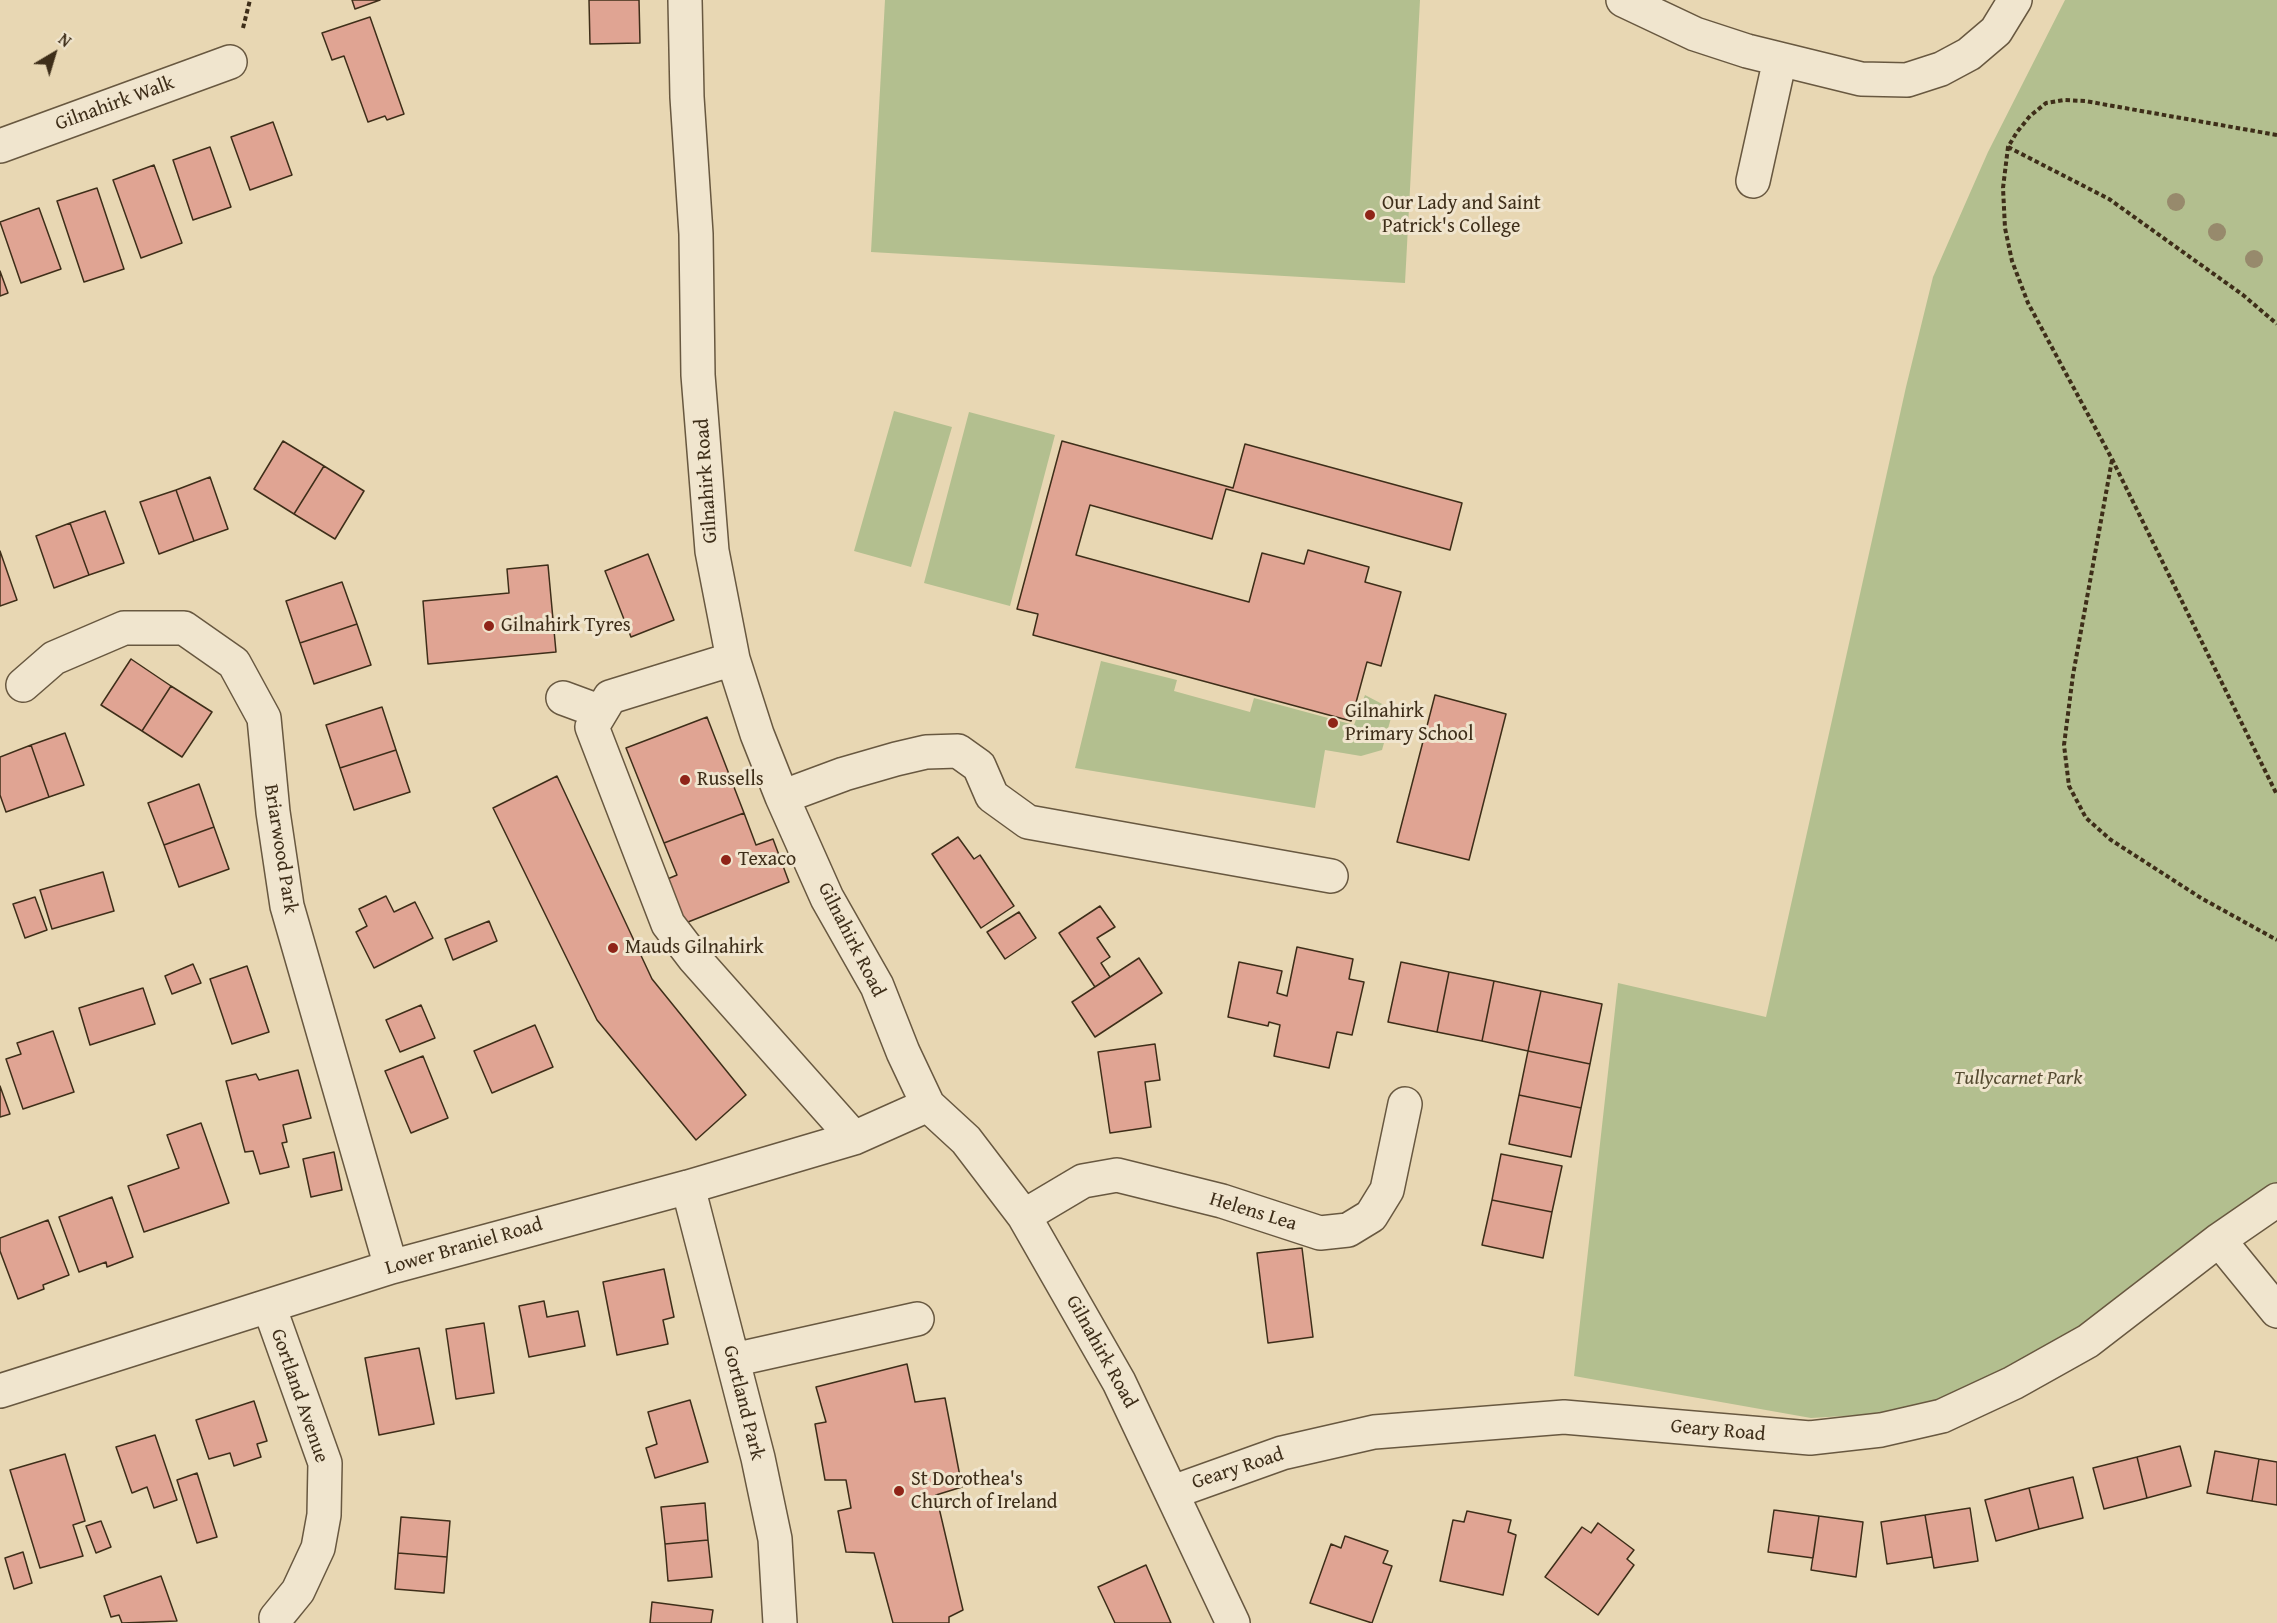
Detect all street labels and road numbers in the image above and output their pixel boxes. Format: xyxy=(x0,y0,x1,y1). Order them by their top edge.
street label: Gilnahirk Walk xyxy=(52,71,178,137)
street label: Gilnahirk Road xyxy=(691,418,723,544)
street label: Briarwood Park xyxy=(258,782,302,916)
street label: Gilnahirk Road xyxy=(812,879,890,1001)
street label: Helens Lea xyxy=(1207,1187,1299,1237)
street label: Lower Braniel Road xyxy=(383,1213,545,1281)
street label: Gilnahirk Road xyxy=(1060,1291,1142,1413)
street label: Gortland Avenue xyxy=(265,1326,333,1466)
street label: Gortland Park xyxy=(717,1343,769,1463)
street label: Geary Road xyxy=(1670,1415,1766,1447)
street label: Geary Road xyxy=(1189,1443,1287,1495)

